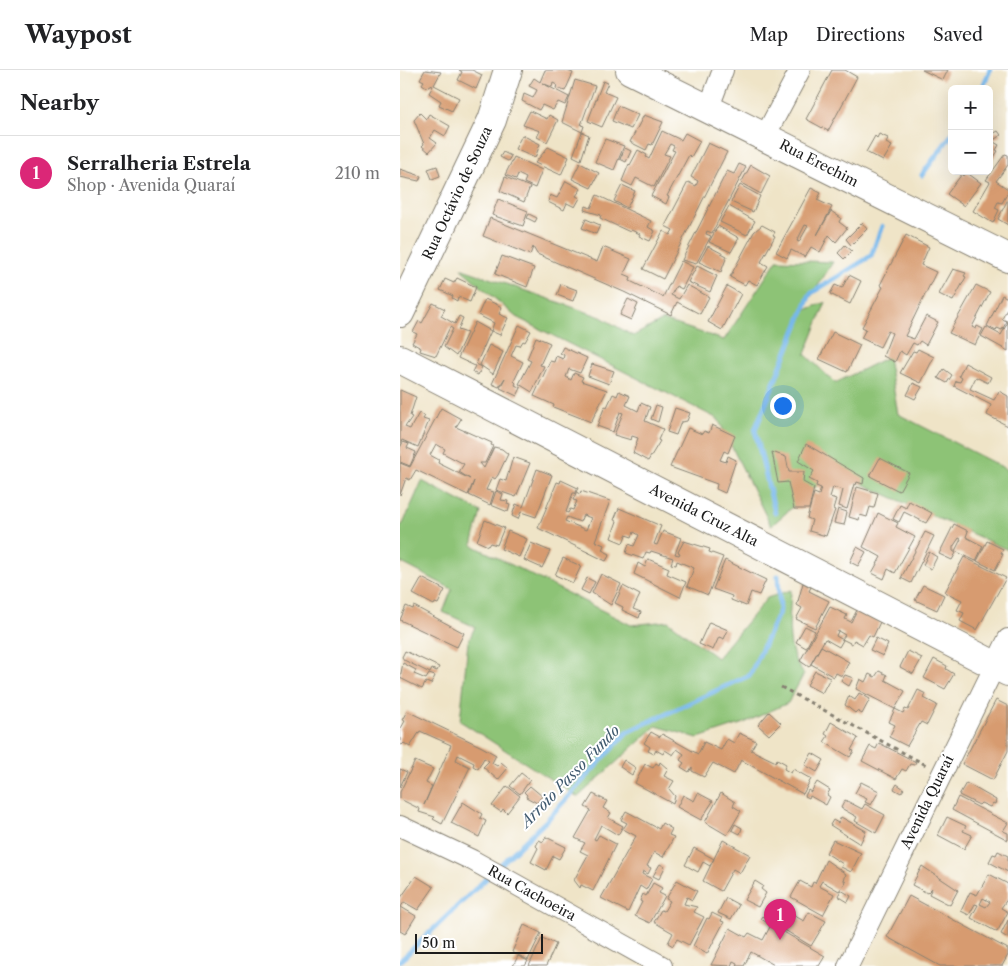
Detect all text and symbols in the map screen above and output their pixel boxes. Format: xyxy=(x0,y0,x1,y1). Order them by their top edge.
text: Waypost xyxy=(25,20,132,49)
text: Map xyxy=(749,24,788,46)
text: Directions xyxy=(816,24,905,46)
text: Saved xyxy=(933,24,983,46)
map controls xyxy=(948,85,993,175)
button: + xyxy=(948,85,993,130)
text: Nearby xyxy=(20,90,99,115)
street label: Rua Octávio de Souza xyxy=(418,123,496,263)
button: − xyxy=(948,130,993,175)
street label: Rua Erechim xyxy=(776,135,862,191)
text: Serralheria Estrela xyxy=(67,152,251,175)
text: 1 xyxy=(32,163,40,183)
text: 210 m xyxy=(335,163,380,183)
text: Shop · Avenida Quaraí xyxy=(67,175,235,195)
your location xyxy=(770,393,796,419)
street label: Avenida Cruz Alta xyxy=(646,479,762,550)
water label: Arroio Passo Fundo xyxy=(515,721,624,833)
street label: Avenida Quaraí xyxy=(896,752,957,853)
street label: Rua Cachoeira xyxy=(485,861,580,925)
pin: 1 xyxy=(764,899,796,940)
scale bar xyxy=(415,931,542,954)
text: 50 m xyxy=(422,934,455,952)

